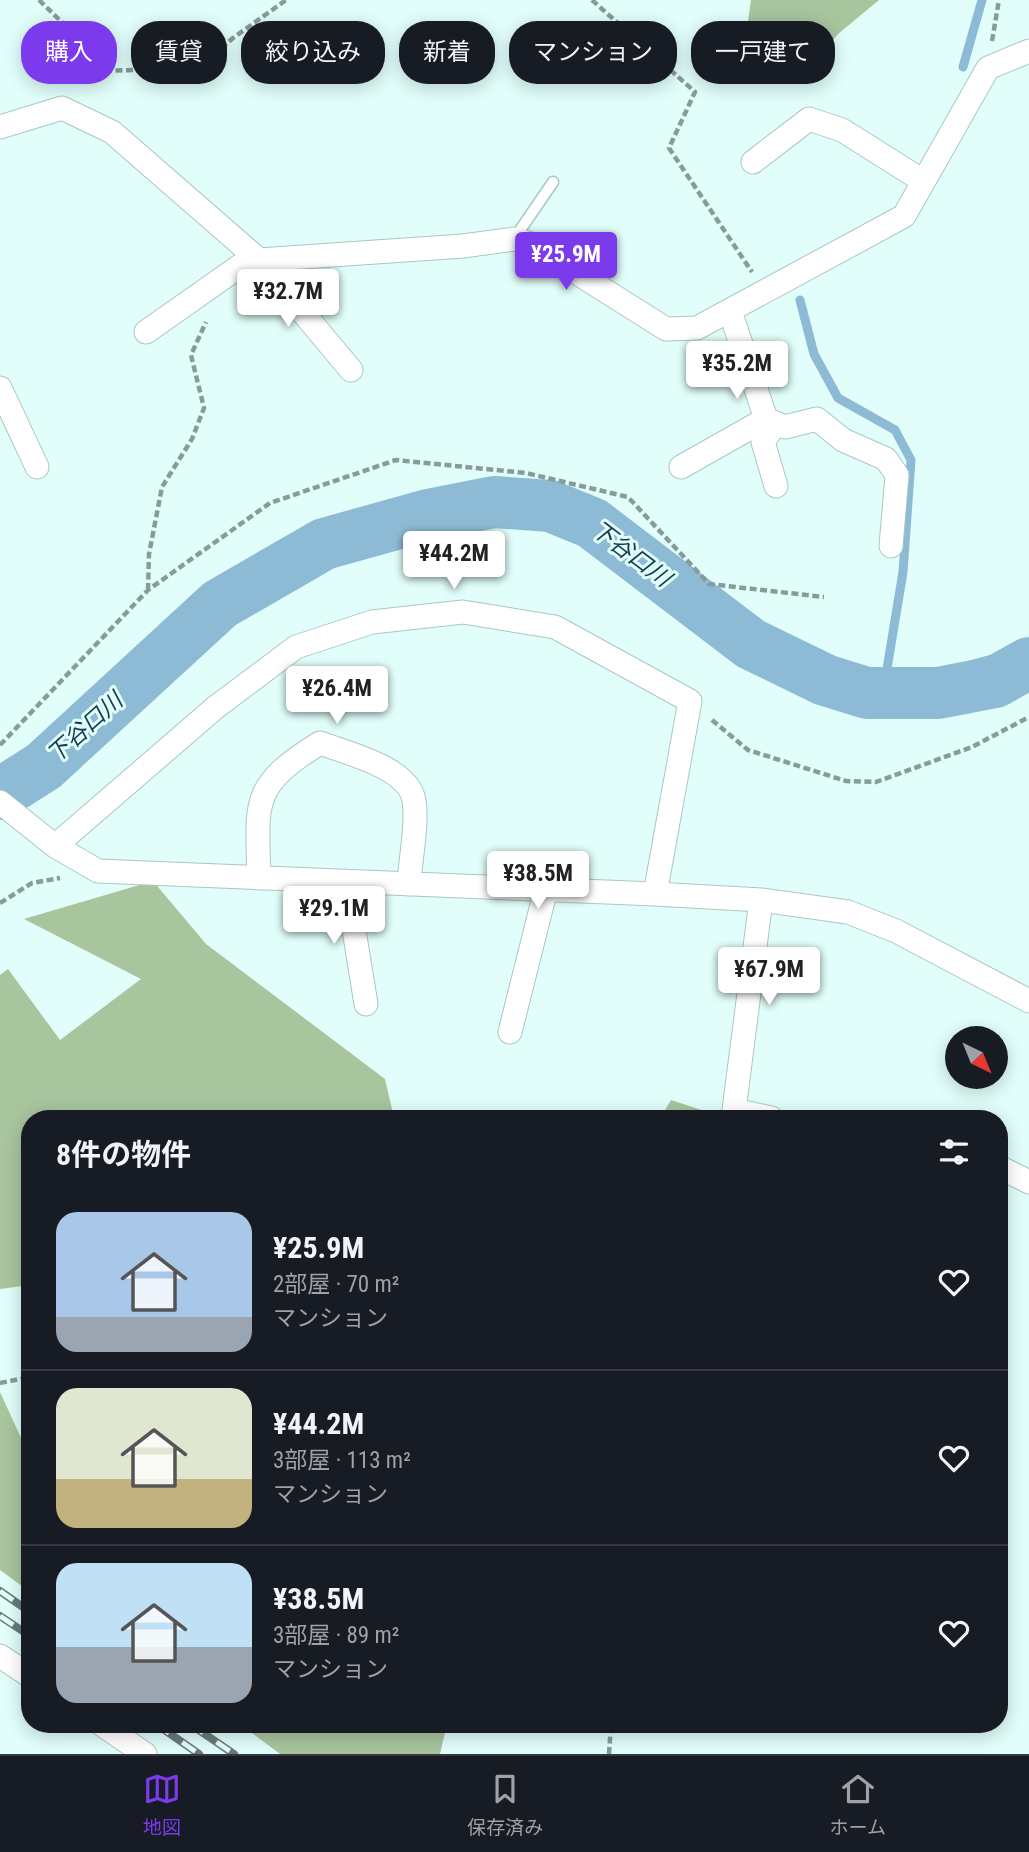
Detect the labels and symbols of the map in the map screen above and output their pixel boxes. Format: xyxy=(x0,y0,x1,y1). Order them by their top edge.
pin: ¥25.9M xyxy=(509,232,623,292)
pin: ¥32.7M xyxy=(231,270,345,329)
pin: ¥35.2M xyxy=(680,342,794,401)
water label: 下谷口川 xyxy=(586,516,678,594)
pin: ¥44.2M xyxy=(397,532,511,591)
pin: ¥26.4M xyxy=(280,666,394,726)
water label: 下谷口川 xyxy=(42,685,130,769)
pin: ¥38.5M xyxy=(481,852,595,911)
pin: ¥29.1M xyxy=(277,886,391,946)
pin: ¥67.9M xyxy=(712,948,826,1007)
north arrow xyxy=(945,1026,1008,1088)

